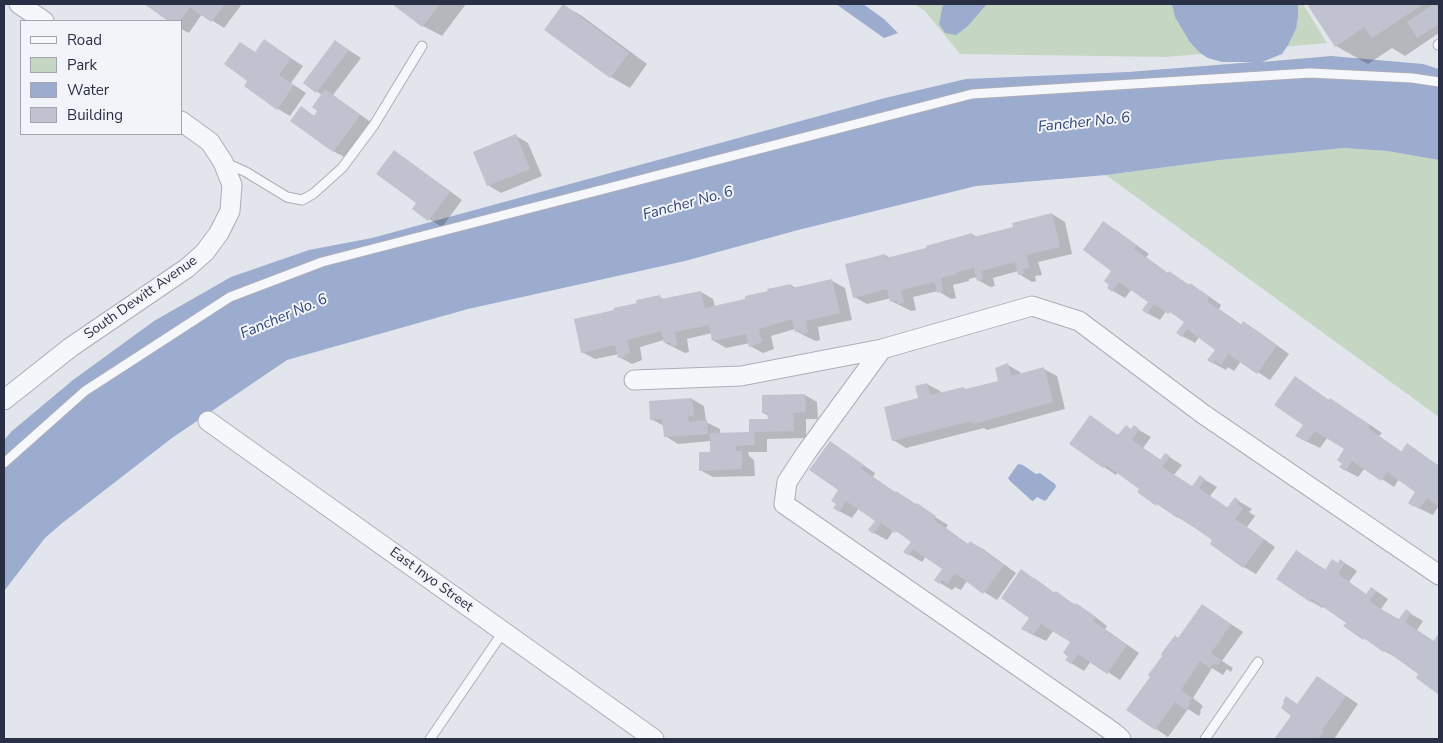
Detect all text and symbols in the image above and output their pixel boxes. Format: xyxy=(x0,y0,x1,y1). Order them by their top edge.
legend xyxy=(20,20,182,135)
text: Road xyxy=(67,30,102,50)
text: Park xyxy=(67,55,97,75)
text: Water xyxy=(67,80,109,100)
text: Building xyxy=(67,105,123,125)
water label: Fancher No. 6 xyxy=(1037,109,1131,137)
water label: Fancher No. 6 xyxy=(641,183,735,225)
street label: South Dewitt Avenue xyxy=(81,253,201,343)
water label: Fancher No. 6 xyxy=(238,291,330,343)
street label: East Inyo Street xyxy=(386,544,476,616)

